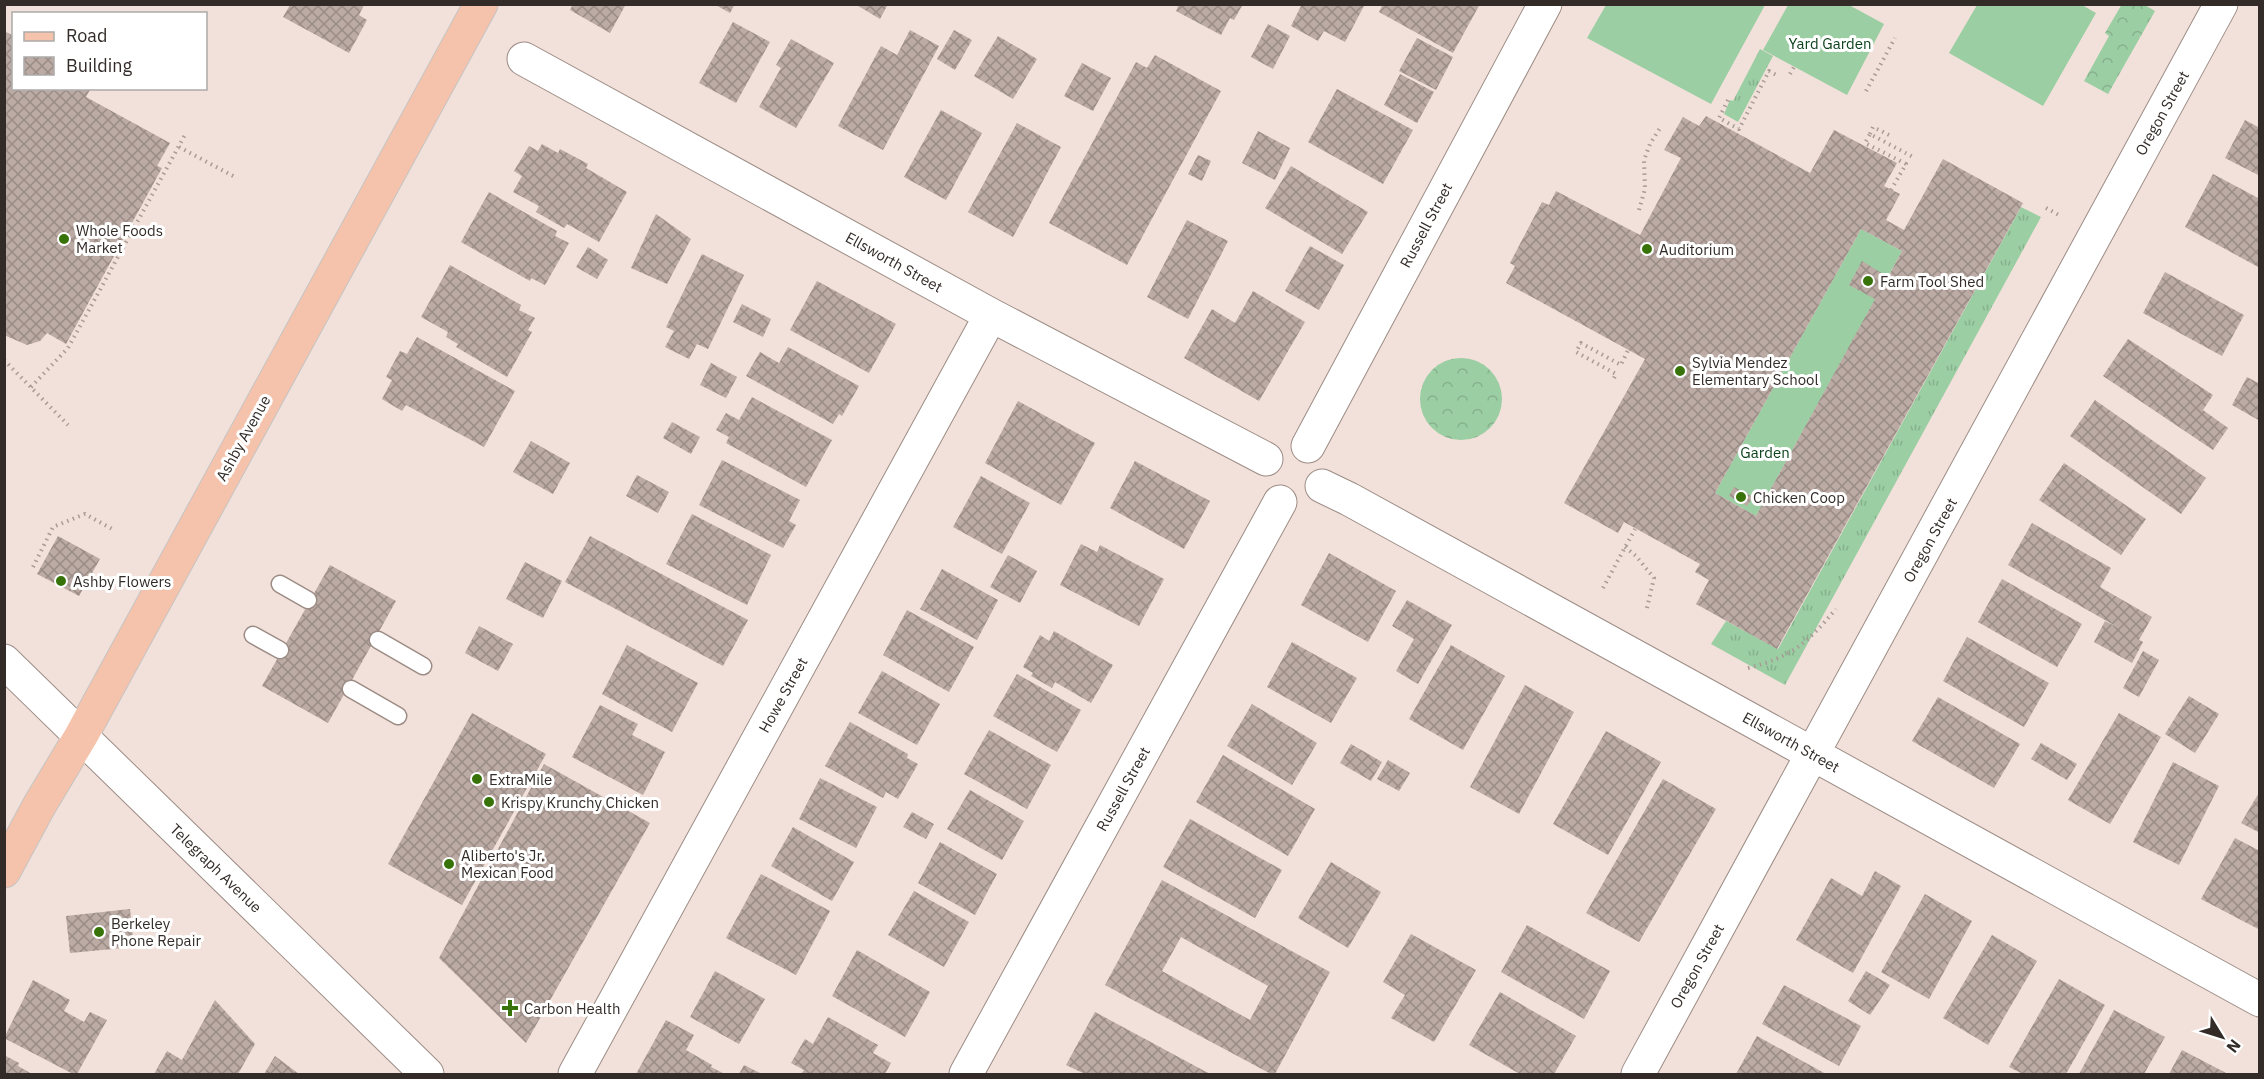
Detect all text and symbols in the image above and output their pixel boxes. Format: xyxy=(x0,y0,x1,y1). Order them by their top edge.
legend xyxy=(12,12,207,90)
text: Road xyxy=(66,24,107,47)
park label: Yard Garden xyxy=(1788,34,1872,53)
text: Building xyxy=(66,54,133,77)
street label: Oregon Street xyxy=(2131,67,2193,159)
street label: Russell Street xyxy=(1396,179,1456,271)
place label: Whole Foods Market xyxy=(76,221,163,257)
street label: Ellsworth Street xyxy=(842,228,946,296)
marker: Whole Foods Market xyxy=(57,232,71,246)
place label: Auditorium xyxy=(1659,240,1734,259)
marker: Auditorium xyxy=(1640,242,1654,256)
place label: Farm Tool Shed xyxy=(1880,272,1984,291)
marker: Farm Tool Shed xyxy=(1861,274,1875,288)
place label: Sylvia Mendez Elementary School xyxy=(1692,353,1819,389)
marker: Sylvia Mendez Elementary School xyxy=(1673,364,1687,378)
street label: Ashby Avenue xyxy=(212,392,274,484)
park label: Garden xyxy=(1740,443,1790,462)
place label: Chicken Coop xyxy=(1753,488,1845,507)
marker: Chicken Coop xyxy=(1734,490,1748,504)
street label: Oregon Street xyxy=(1899,494,1961,586)
place label: Ashby Flowers xyxy=(73,572,171,591)
marker: Ashby Flowers xyxy=(54,574,68,588)
street label: Howe Street xyxy=(754,654,812,736)
street label: Ellsworth Street xyxy=(1739,708,1843,776)
street label: Russell Street xyxy=(1092,743,1154,835)
place label: ExtraMile xyxy=(489,770,552,789)
marker: ExtraMile xyxy=(470,772,484,786)
place label: Krispy Krunchy Chicken xyxy=(501,793,659,812)
marker: Krispy Krunchy Chicken xyxy=(482,795,496,809)
street label: Telegraph Avenue xyxy=(166,819,266,917)
place label: Aliberto's Jr. Mexican Food xyxy=(461,846,554,882)
marker: Aliberto's Jr. Mexican Food xyxy=(442,857,456,871)
place label: Berkeley Phone Repair xyxy=(111,914,201,950)
street label: Oregon Street xyxy=(1666,920,1728,1012)
marker: Berkeley Phone Repair xyxy=(92,925,106,939)
marker: Carbon Health xyxy=(501,999,519,1017)
place label: Carbon Health xyxy=(524,999,621,1018)
north arrow xyxy=(2192,1007,2252,1067)
text: N xyxy=(2222,1036,2245,1057)

